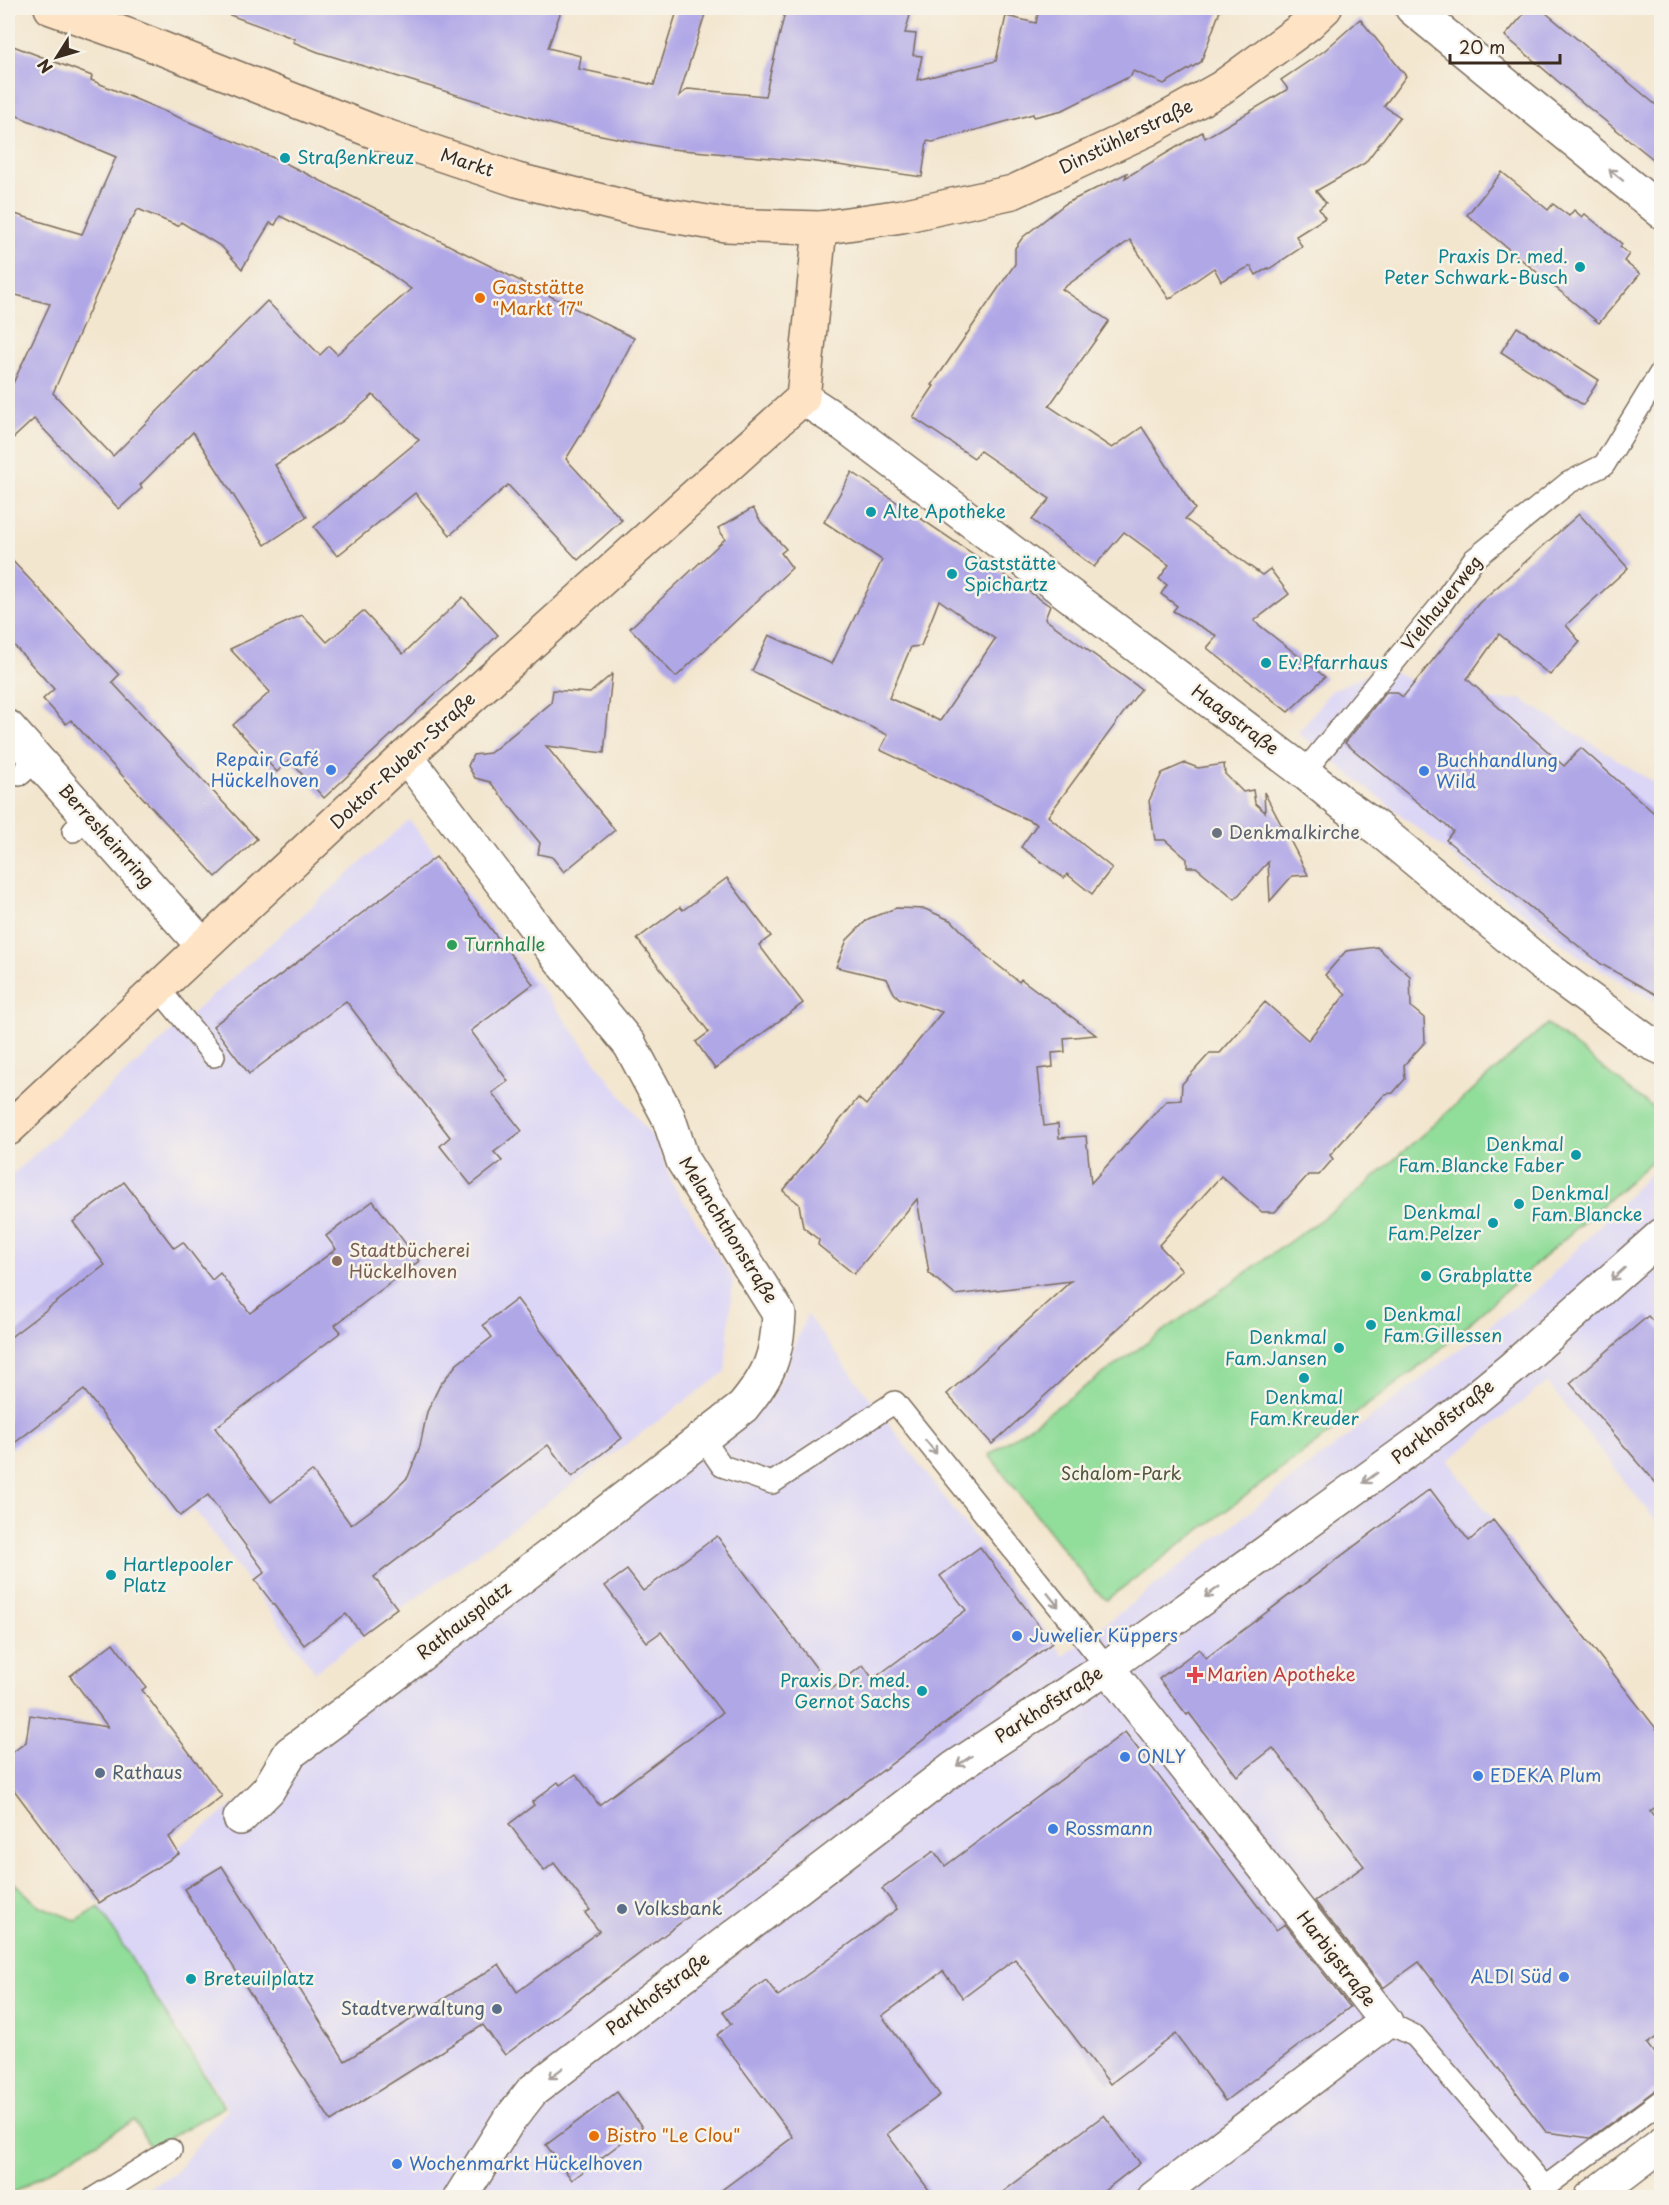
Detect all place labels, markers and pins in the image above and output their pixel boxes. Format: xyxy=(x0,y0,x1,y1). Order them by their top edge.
place label: Straßenkreuz xyxy=(297,143,414,170)
marker: Straßenkreuz xyxy=(278,151,292,165)
place label: Praxis Dr. med. Peter Schwark-Busch xyxy=(1384,242,1568,290)
marker: Praxis Dr. med. Peter Schwark-Busch xyxy=(1573,260,1587,274)
place label: Gaststätte "Markt 17" xyxy=(492,273,584,321)
marker: Gaststätte "Markt 17" xyxy=(473,291,487,305)
place label: Alte Apotheke xyxy=(883,497,1006,524)
marker: Alte Apotheke xyxy=(864,505,878,519)
place label: Gaststätte Spichartz xyxy=(964,549,1056,597)
marker: Gaststätte Spichartz xyxy=(945,567,959,581)
place label: Ev.Pfarrhaus xyxy=(1278,648,1388,675)
marker: Ev.Pfarrhaus xyxy=(1259,656,1273,670)
place label: Repair Café Hückelhoven xyxy=(211,745,319,793)
place label: Buchhandlung Wild xyxy=(1436,746,1558,794)
marker: Repair Café Hückelhoven xyxy=(324,763,338,777)
marker: Buchhandlung Wild xyxy=(1417,764,1431,778)
place label: Denkmalkirche xyxy=(1229,818,1360,845)
marker: Denkmalkirche xyxy=(1210,826,1224,840)
place label: Turnhalle xyxy=(464,930,546,957)
marker: Turnhalle xyxy=(445,938,459,952)
place label: Denkmal Fam.Blancke Faber xyxy=(1398,1130,1564,1178)
marker: Denkmal Fam.Blancke Faber xyxy=(1569,1148,1583,1162)
place label: Denkmal Fam.Blancke xyxy=(1531,1179,1642,1227)
marker: Denkmal Fam.Blancke xyxy=(1512,1197,1526,1211)
place label: Denkmal Fam.Pelzer xyxy=(1388,1198,1482,1246)
marker: Denkmal Fam.Pelzer xyxy=(1486,1216,1500,1230)
place label: Stadtbücherei Hückelhoven xyxy=(349,1236,470,1284)
marker: Stadtbücherei Hückelhoven xyxy=(330,1254,344,1268)
place label: Grabplatte xyxy=(1438,1261,1532,1288)
marker: Grabplatte xyxy=(1419,1269,1433,1283)
place label: Denkmal Fam.Gillessen xyxy=(1383,1300,1502,1348)
marker: Denkmal Fam.Gillessen xyxy=(1364,1318,1378,1332)
place label: Denkmal Fam.Jansen xyxy=(1225,1323,1327,1371)
marker: Denkmal Fam.Jansen xyxy=(1332,1341,1346,1355)
marker: Denkmal Fam.Kreuder xyxy=(1297,1371,1311,1385)
place label: Denkmal Fam.Kreuder xyxy=(1249,1383,1360,1431)
place label: Hartlepooler Platz xyxy=(123,1550,233,1598)
marker: Hartlepooler Platz xyxy=(104,1568,118,1582)
place label: Juwelier Küppers xyxy=(1029,1621,1178,1648)
marker: Juwelier Küppers xyxy=(1010,1629,1024,1643)
place label: Marien Apotheke xyxy=(1207,1660,1356,1687)
place label: Praxis Dr. med. Gernot Sachs xyxy=(780,1666,910,1714)
marker: Marien Apotheke xyxy=(1188,1668,1202,1682)
marker: Praxis Dr. med. Gernot Sachs xyxy=(915,1684,929,1698)
place label: ONLY xyxy=(1137,1742,1186,1769)
marker: ONLY xyxy=(1118,1750,1132,1764)
place label: Rathaus xyxy=(112,1758,182,1785)
place label: EDEKA Plum xyxy=(1490,1761,1601,1788)
marker: Rathaus xyxy=(93,1766,107,1780)
marker: EDEKA Plum xyxy=(1471,1769,1485,1783)
place label: Rossmann xyxy=(1065,1814,1153,1841)
marker: Rossmann xyxy=(1046,1822,1060,1836)
place label: Volksbank xyxy=(634,1894,723,1921)
marker: Volksbank xyxy=(615,1902,629,1916)
place label: ALDI Süd xyxy=(1471,1962,1552,1989)
place label: Breteuilplatz xyxy=(203,1964,314,1991)
marker: ALDI Süd xyxy=(1557,1970,1571,1984)
marker: Breteuilplatz xyxy=(184,1972,198,1986)
place label: Stadtverwaltung xyxy=(340,1994,485,2021)
marker: Stadtverwaltung xyxy=(490,2002,504,2016)
place label: Bistro "Le Clou" xyxy=(606,2121,741,2148)
marker: Bistro "Le Clou" xyxy=(587,2129,601,2143)
place label: Wochenmarkt Hückelhoven xyxy=(409,2149,643,2176)
marker: Wochenmarkt Hückelhoven xyxy=(390,2157,404,2171)

